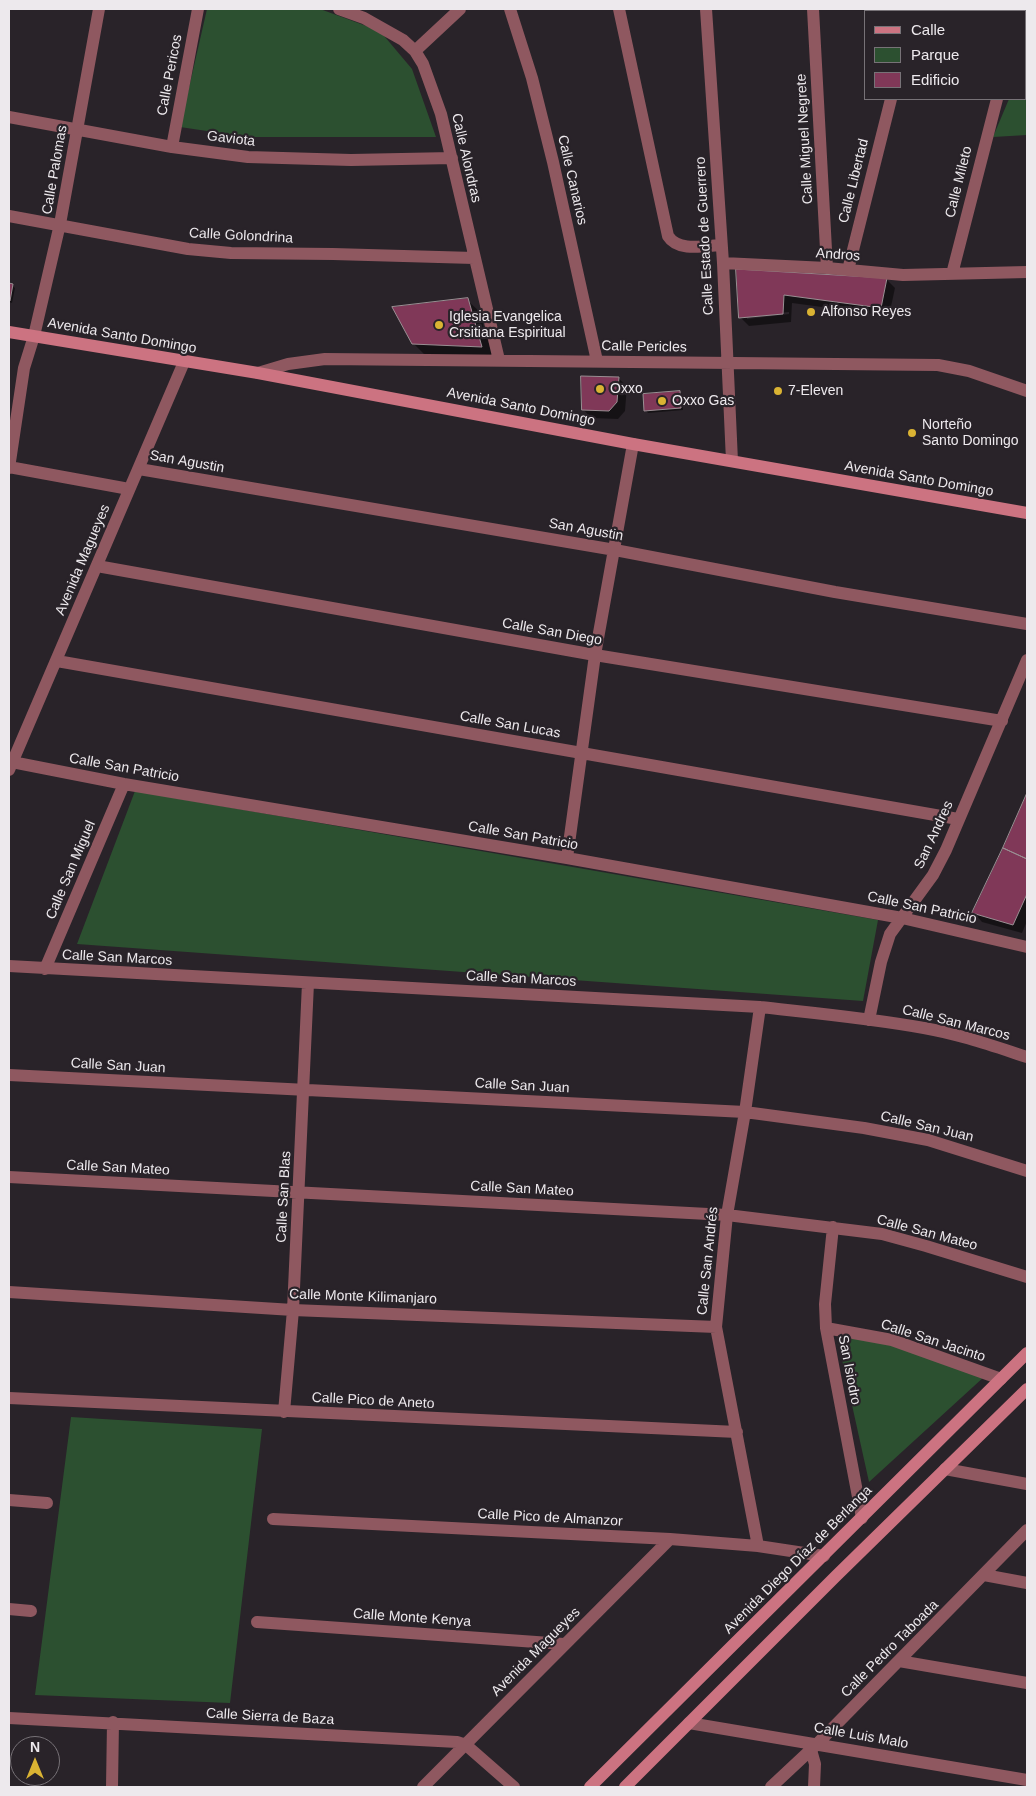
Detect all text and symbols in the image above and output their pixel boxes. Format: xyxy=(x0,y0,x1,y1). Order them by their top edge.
legend xyxy=(864,10,1026,100)
text: Calle xyxy=(911,21,945,38)
street label: Calle Pericos xyxy=(154,33,186,117)
text: Parque xyxy=(911,46,959,63)
text: Edificio xyxy=(911,71,959,88)
street label: Calle Miguel Negrete xyxy=(793,73,817,205)
street label: Calle Alondras xyxy=(448,112,484,204)
street label: Calle Palomas xyxy=(39,124,71,216)
street label: Gaviota xyxy=(206,128,256,150)
street label: Calle Canarios xyxy=(553,133,591,227)
street label: Calle Libertad xyxy=(835,137,873,225)
street label: Calle Mileto xyxy=(942,144,976,220)
street label: Calle Estado de Guerrero xyxy=(692,156,718,316)
street label: Calle Golondrina xyxy=(188,225,294,247)
street label: Andros xyxy=(815,245,861,265)
place label: Alfonso Reyes xyxy=(821,304,911,320)
marker: Alfonso Reyes xyxy=(805,306,817,318)
place label: Iglesia Evangelica Crsitiana Espiritual xyxy=(449,309,566,342)
street label: Avenida Santo Domingo xyxy=(46,315,198,357)
marker: Iglesia Evangelica Crsitiana Espiritual xyxy=(433,319,445,331)
street label: Calle Pericles xyxy=(601,338,687,356)
place label: Oxxo xyxy=(610,381,643,397)
marker: Oxxo xyxy=(594,383,606,395)
place label: 7-Eleven xyxy=(788,383,843,399)
street label: Avenida Santo Domingo xyxy=(445,384,597,430)
marker: 7-Eleven xyxy=(772,385,784,397)
place label: Oxxo Gas xyxy=(672,393,734,409)
marker: Oxxo Gas xyxy=(656,395,668,407)
place label: Norteño Santo Domingo xyxy=(922,417,1019,450)
marker: Norteño Santo Domingo xyxy=(906,427,918,439)
street label: San Agustin xyxy=(148,447,226,477)
street label: Avenida Santo Domingo xyxy=(843,458,995,500)
street label: Avenida Magueyes xyxy=(52,502,114,618)
street label: San Agustin xyxy=(547,515,625,545)
street label: Calle San Diego xyxy=(501,615,603,649)
street label: Calle San Lucas xyxy=(458,708,562,742)
street label: Calle San Patricio xyxy=(68,750,180,786)
street label: San Andres xyxy=(911,798,957,872)
street label: Calle San Miguel xyxy=(43,818,99,922)
street label: Calle San Patricio xyxy=(467,818,579,854)
street label: Calle San Patricio xyxy=(866,888,978,928)
street label: Calle San Marcos xyxy=(61,947,173,969)
street label: Calle San Marcos xyxy=(465,968,577,990)
street label: Calle San Marcos xyxy=(900,1001,1012,1045)
street label: Calle San Juan xyxy=(70,1055,166,1077)
street label: Calle San Juan xyxy=(474,1075,570,1097)
street label: Calle San Juan xyxy=(879,1108,975,1146)
street label: Calle San Blas xyxy=(273,1151,295,1243)
street label: Calle San Mateo xyxy=(66,1157,170,1179)
street label: Calle San Mateo xyxy=(470,1178,574,1200)
street label: Calle San Andrés xyxy=(694,1206,722,1316)
street label: Calle San Mateo xyxy=(875,1211,979,1255)
street label: Calle Monte Kilimanjaro xyxy=(289,1286,437,1308)
street label: Calle San Jacinto xyxy=(879,1316,987,1366)
street label: San Isiodro xyxy=(834,1334,864,1406)
street label: Calle Pico de Aneto xyxy=(311,1389,435,1413)
street label: Avenida Diego Díaz de Berlanga xyxy=(720,1482,876,1638)
street label: Calle Pico de Almanzor xyxy=(477,1506,623,1530)
street label: Calle Pedro Taboada xyxy=(838,1597,942,1701)
street label: Avenida Magueyes xyxy=(488,1604,584,1700)
street label: Calle Monte Kenya xyxy=(352,1605,472,1631)
street label: Calle Sierra de Baza xyxy=(205,1705,335,1729)
street label: Calle Luis Malo xyxy=(812,1719,910,1753)
north arrow xyxy=(10,1736,60,1786)
text: N xyxy=(30,1739,40,1755)

